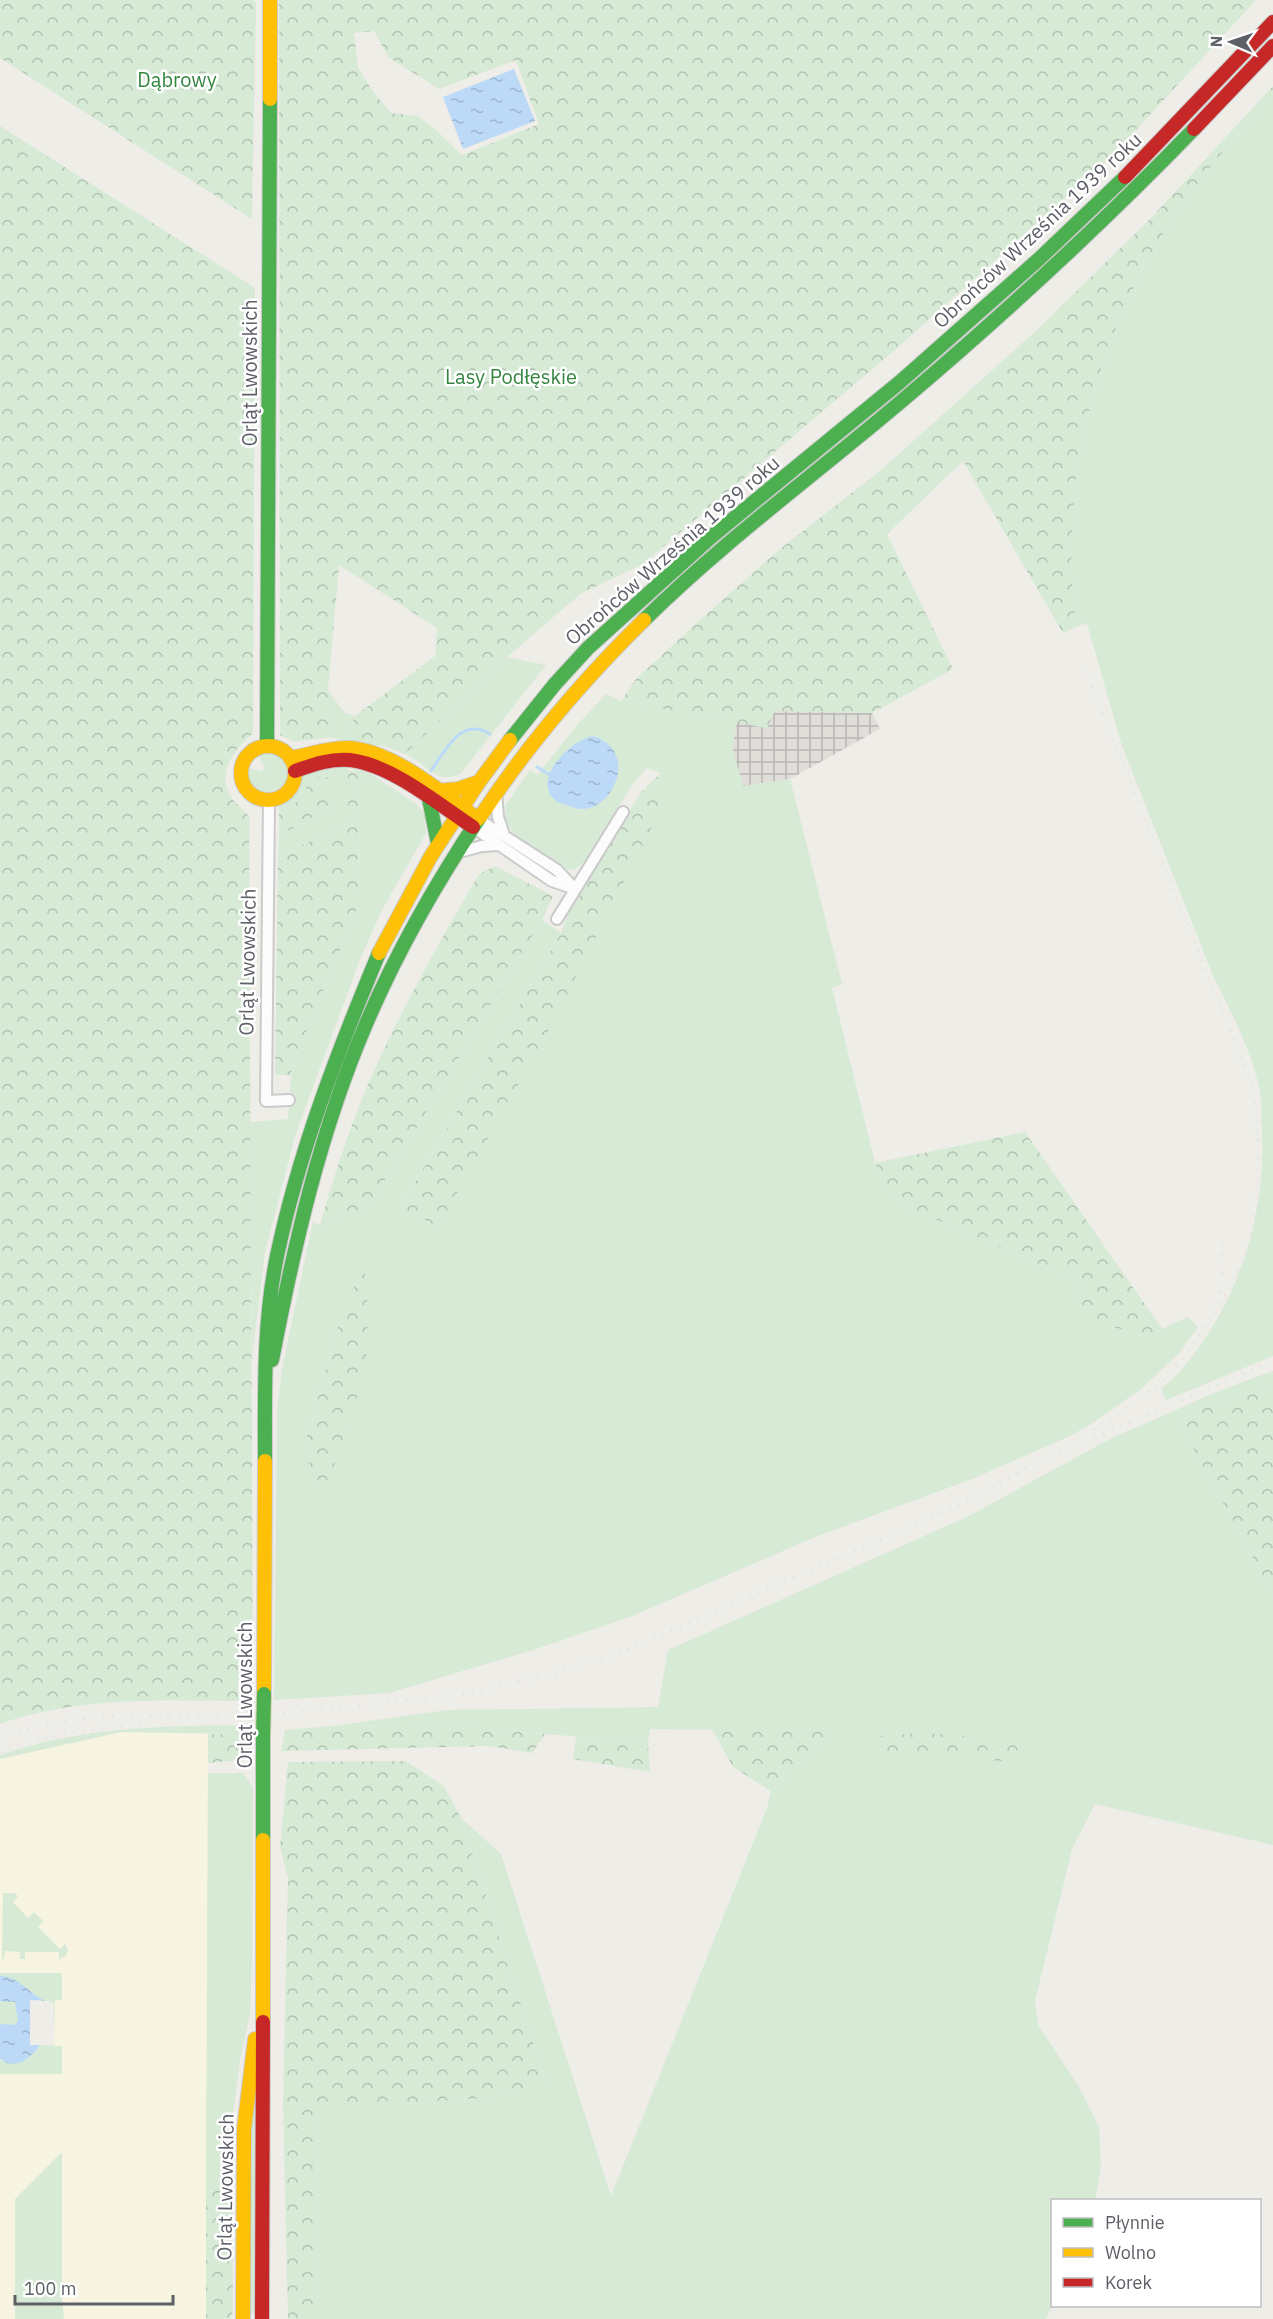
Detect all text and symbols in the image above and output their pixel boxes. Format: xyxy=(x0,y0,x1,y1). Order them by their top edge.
north arrow xyxy=(1201,12,1261,72)
text: N xyxy=(1206,35,1226,48)
park label: Dąbrowy xyxy=(137,66,217,93)
street label: Obrońców Września 1939 roku xyxy=(927,126,1147,334)
street label: Orląt Lwowskich xyxy=(236,299,263,447)
park label: Lasy Podłęskie xyxy=(445,363,577,390)
street label: Obrońców Września 1939 roku xyxy=(559,449,785,651)
street label: Orląt Lwowskich xyxy=(232,888,262,1036)
street label: Orląt Lwowskich xyxy=(231,1621,258,1769)
street label: Orląt Lwowskich xyxy=(210,2113,240,2261)
legend xyxy=(1051,2199,1261,2307)
text: Płynnie xyxy=(1105,2211,1165,2234)
text: Wolno xyxy=(1105,2241,1156,2264)
scale bar xyxy=(15,2268,172,2306)
text: Korek xyxy=(1105,2271,1152,2294)
text: 100 m xyxy=(24,2277,76,2300)

